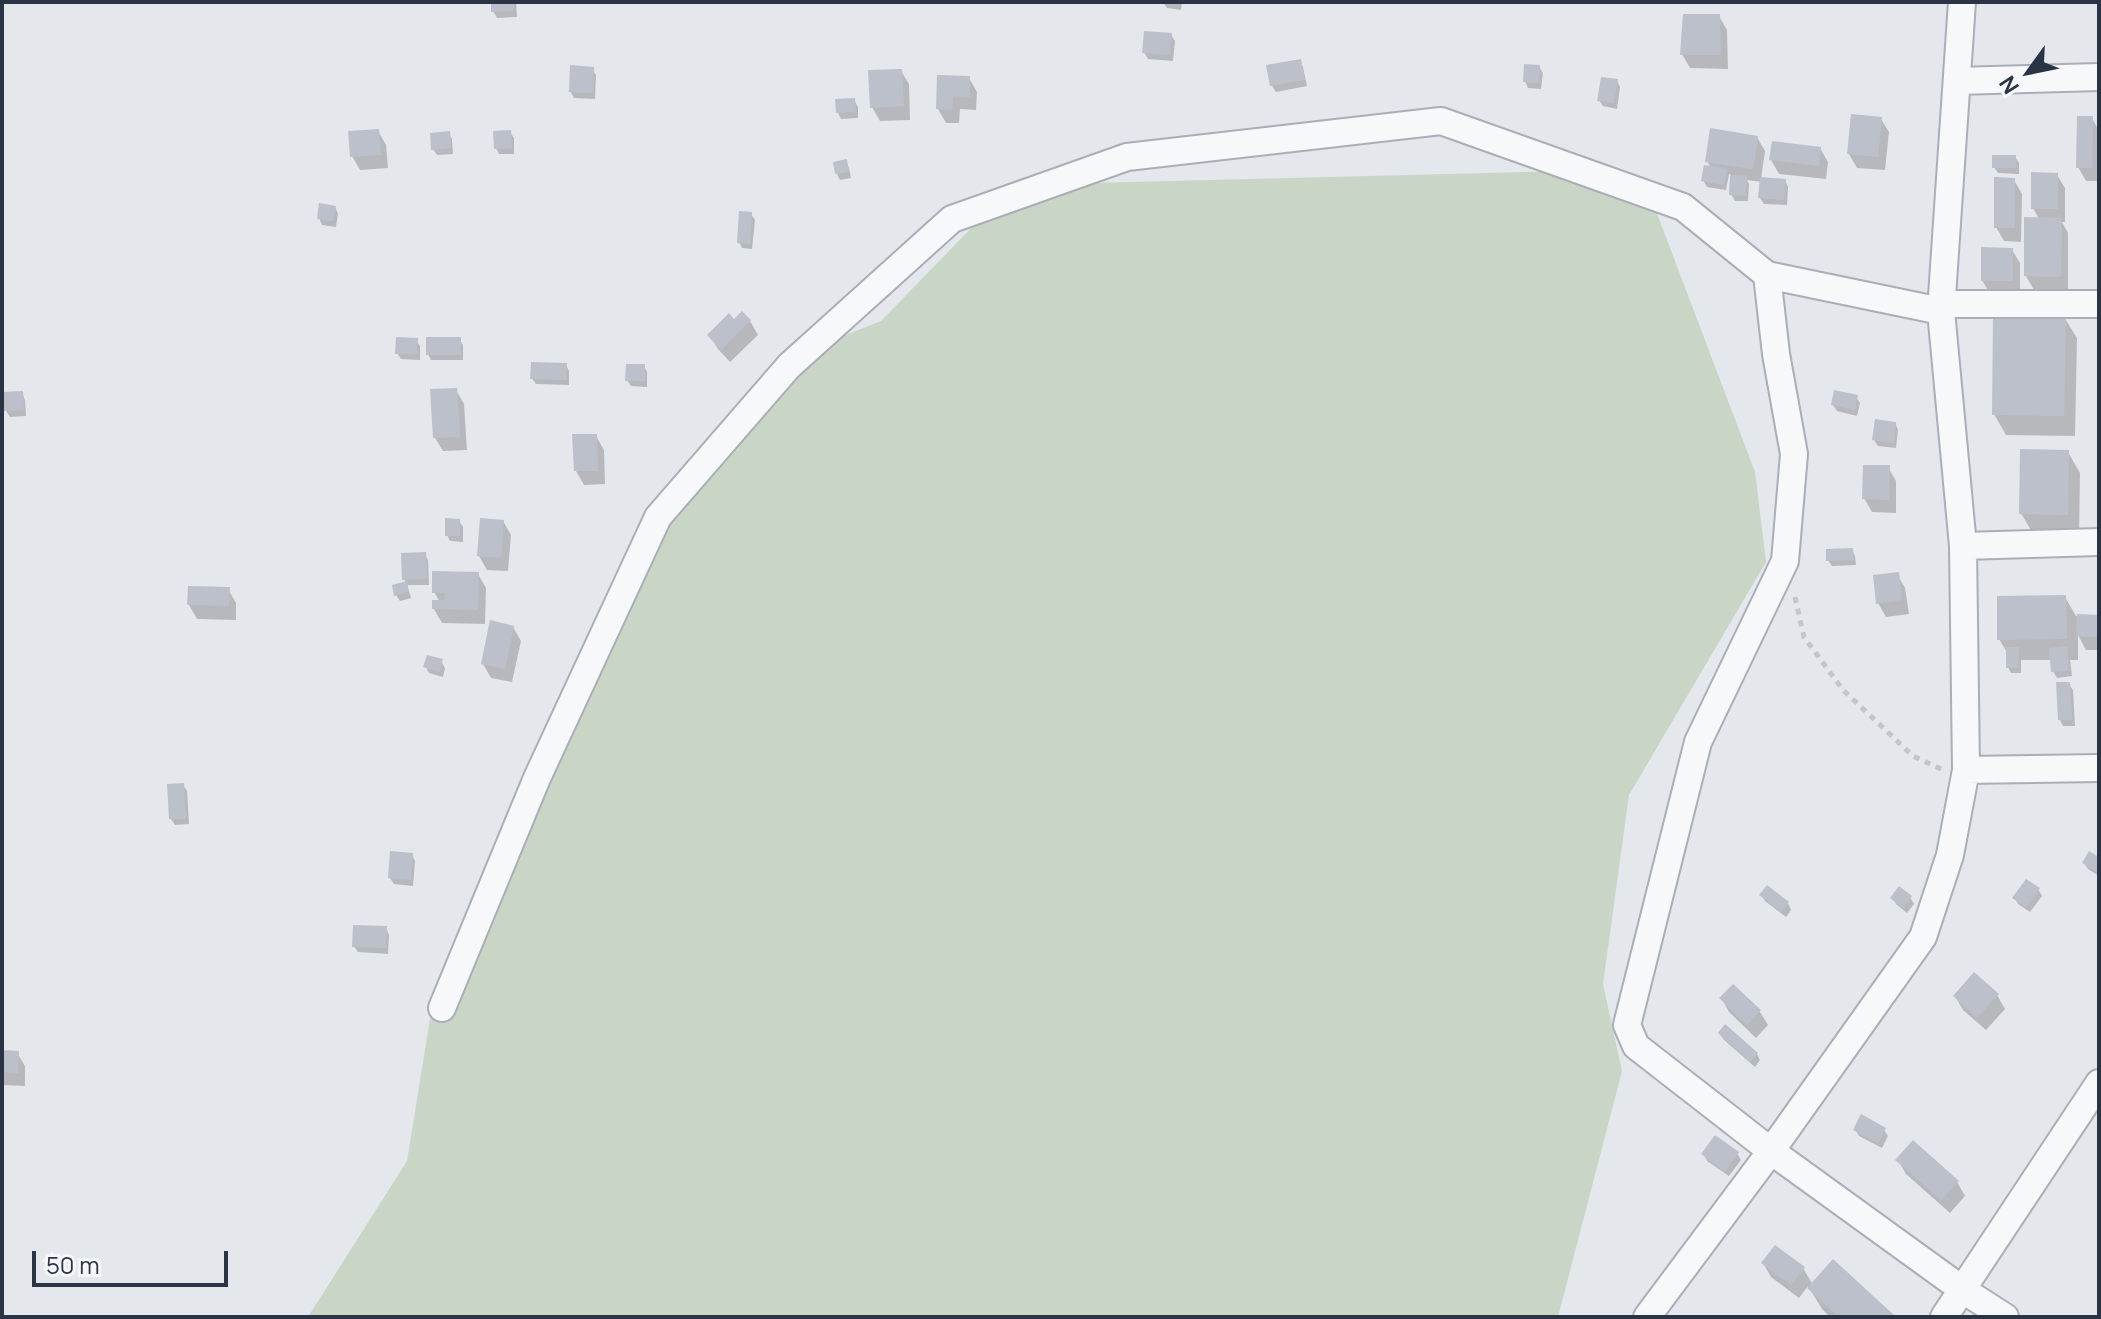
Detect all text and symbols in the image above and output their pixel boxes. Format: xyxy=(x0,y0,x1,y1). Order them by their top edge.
north arrow xyxy=(1989,32,2069,112)
text: N xyxy=(1992,70,2026,100)
scale bar xyxy=(36,1235,232,1285)
text: 50 m xyxy=(46,1248,100,1281)

